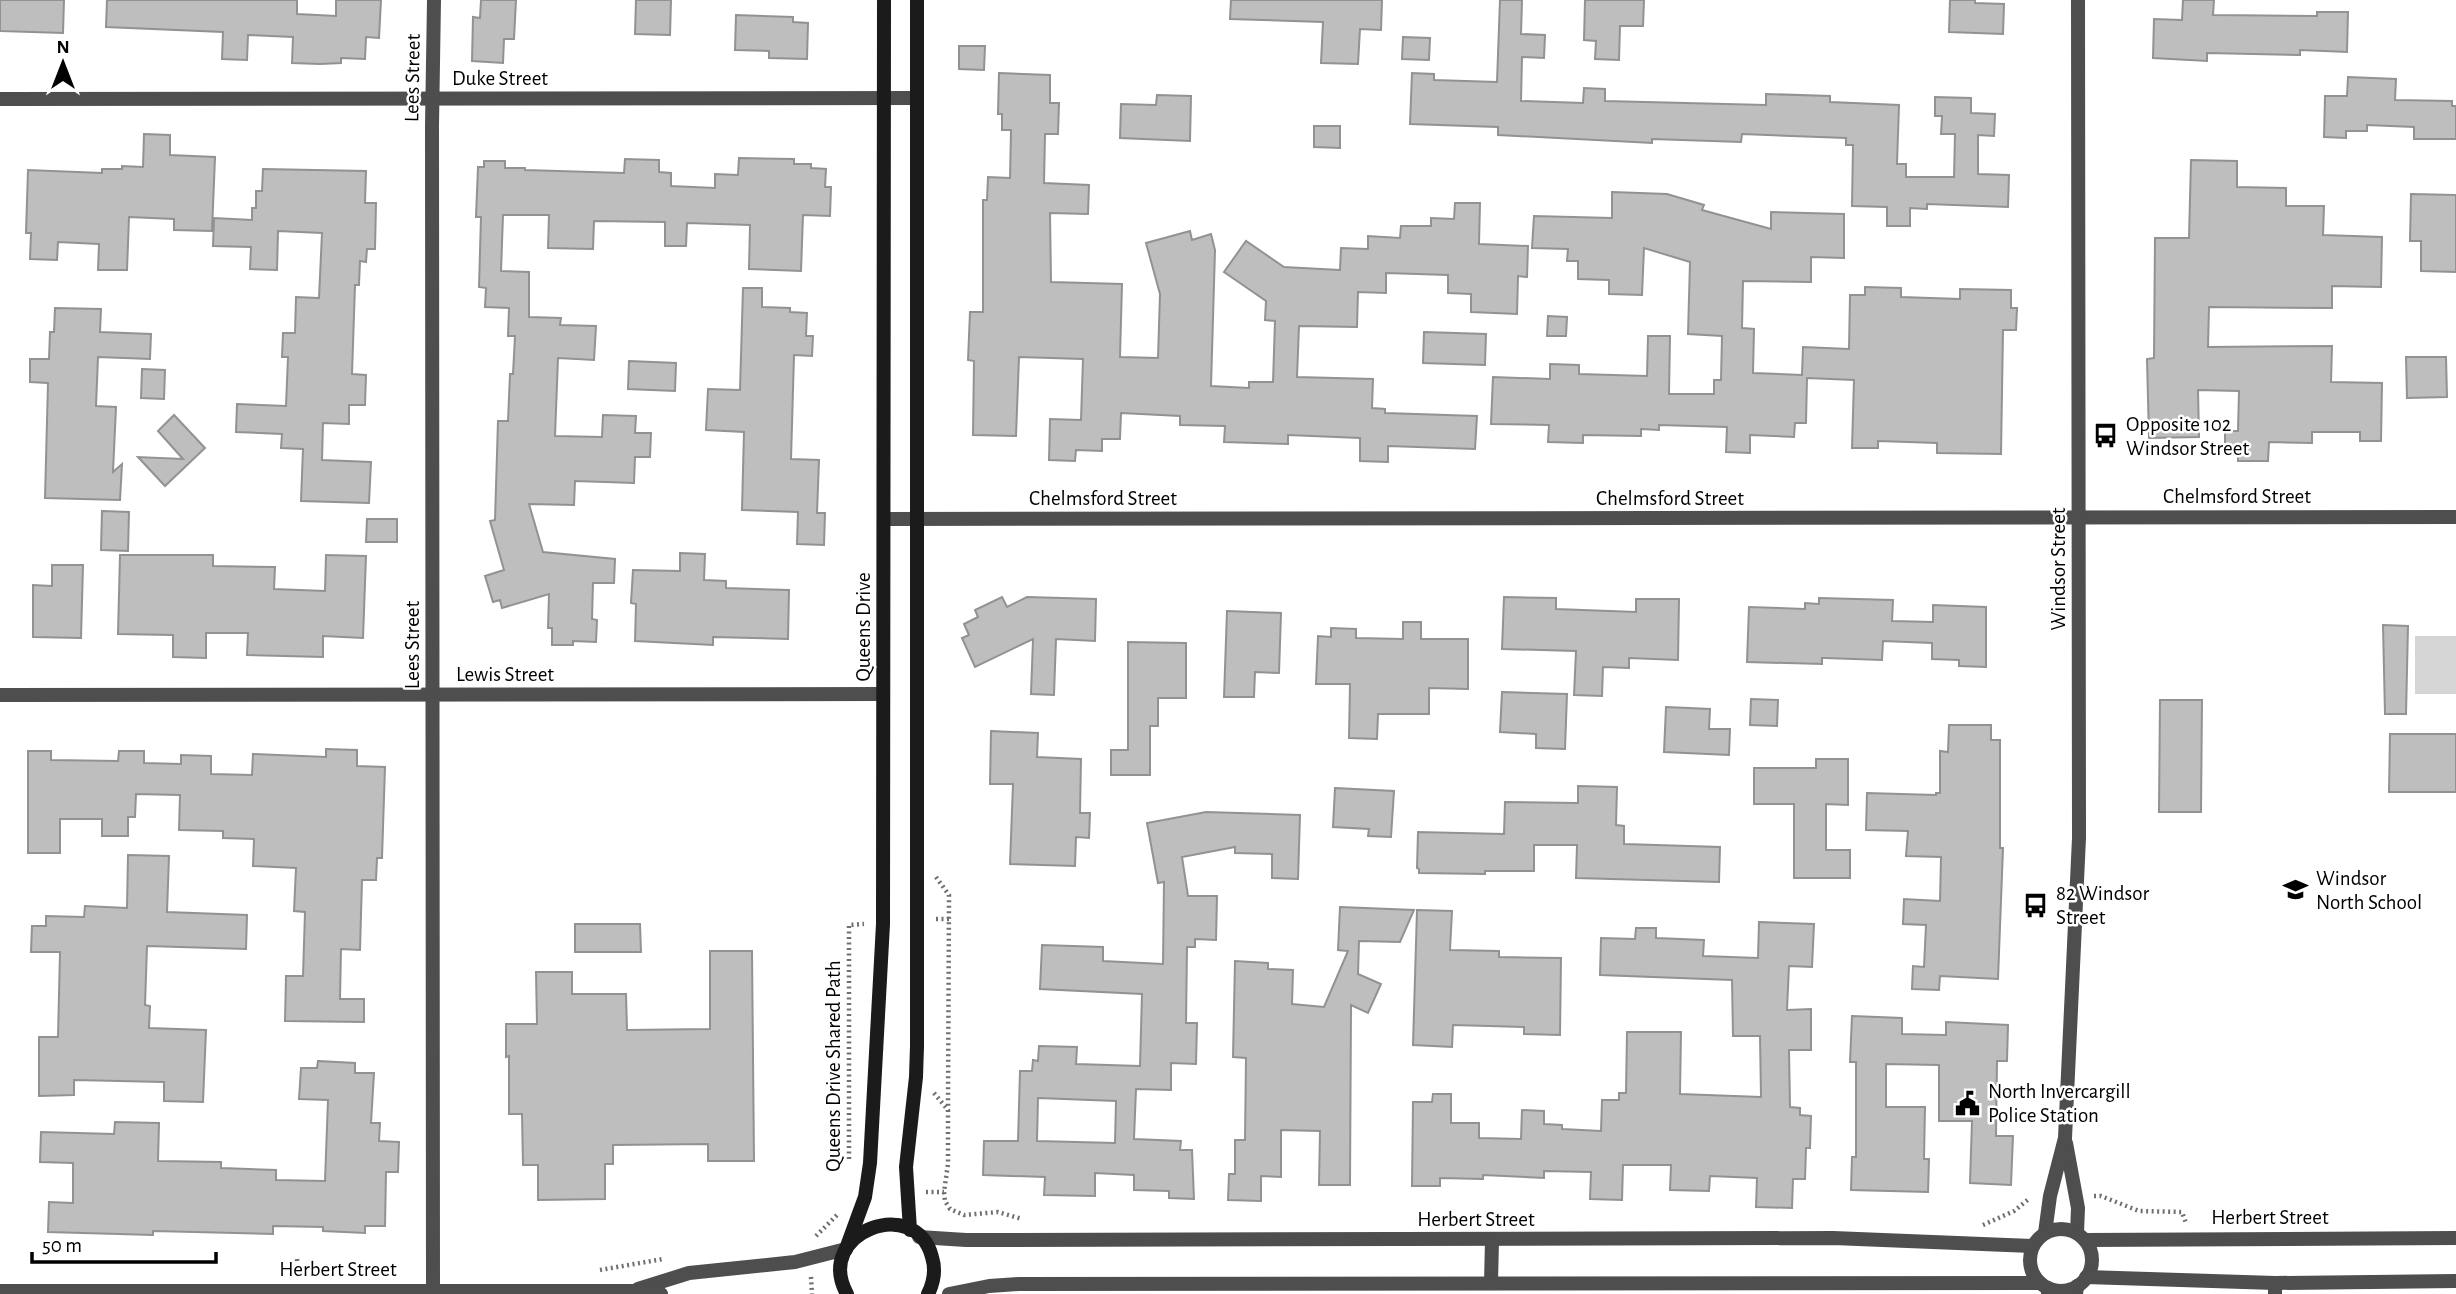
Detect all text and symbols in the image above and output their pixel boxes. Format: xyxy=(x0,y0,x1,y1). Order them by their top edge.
north arrow xyxy=(28,28,98,98)
street label: Lees Street xyxy=(401,33,424,122)
text: N xyxy=(56,38,70,57)
street label: Duke Street xyxy=(452,68,548,89)
place label: Opposite 102 Windsor Street xyxy=(2126,414,2249,459)
bus stop icon: Opposite 102 Windsor Street xyxy=(2092,422,2120,450)
street label: Chelmsford Street xyxy=(2163,486,2311,507)
street label: Chelmsford Street xyxy=(1029,488,1177,509)
street label: Chelmsford Street xyxy=(1596,488,1744,509)
street label: Windsor Street xyxy=(2048,507,2069,631)
street label: Queens Drive xyxy=(853,572,874,682)
street label: Lees Street xyxy=(402,600,423,689)
street label: Lewis Street xyxy=(456,664,554,685)
place label: Windsor North School xyxy=(2316,868,2422,913)
school or university icon: Windsor North School xyxy=(2282,876,2310,904)
place label: 82 Windsor Street xyxy=(2056,883,2149,928)
bus stop icon: 82 Windsor Street xyxy=(2022,891,2050,919)
street label: Queens Drive Shared Path xyxy=(823,960,844,1172)
place label: North Invercargill Police Station xyxy=(1988,1081,2131,1126)
public building icon: North Invercargill Police Station xyxy=(1954,1089,1982,1117)
street label: Herbert Street xyxy=(2211,1207,2329,1228)
street label: Herbert Street xyxy=(1417,1209,1535,1230)
scale bar xyxy=(32,1220,215,1264)
text: 50 m xyxy=(42,1235,82,1256)
street label: Herbert Street xyxy=(279,1259,397,1280)

